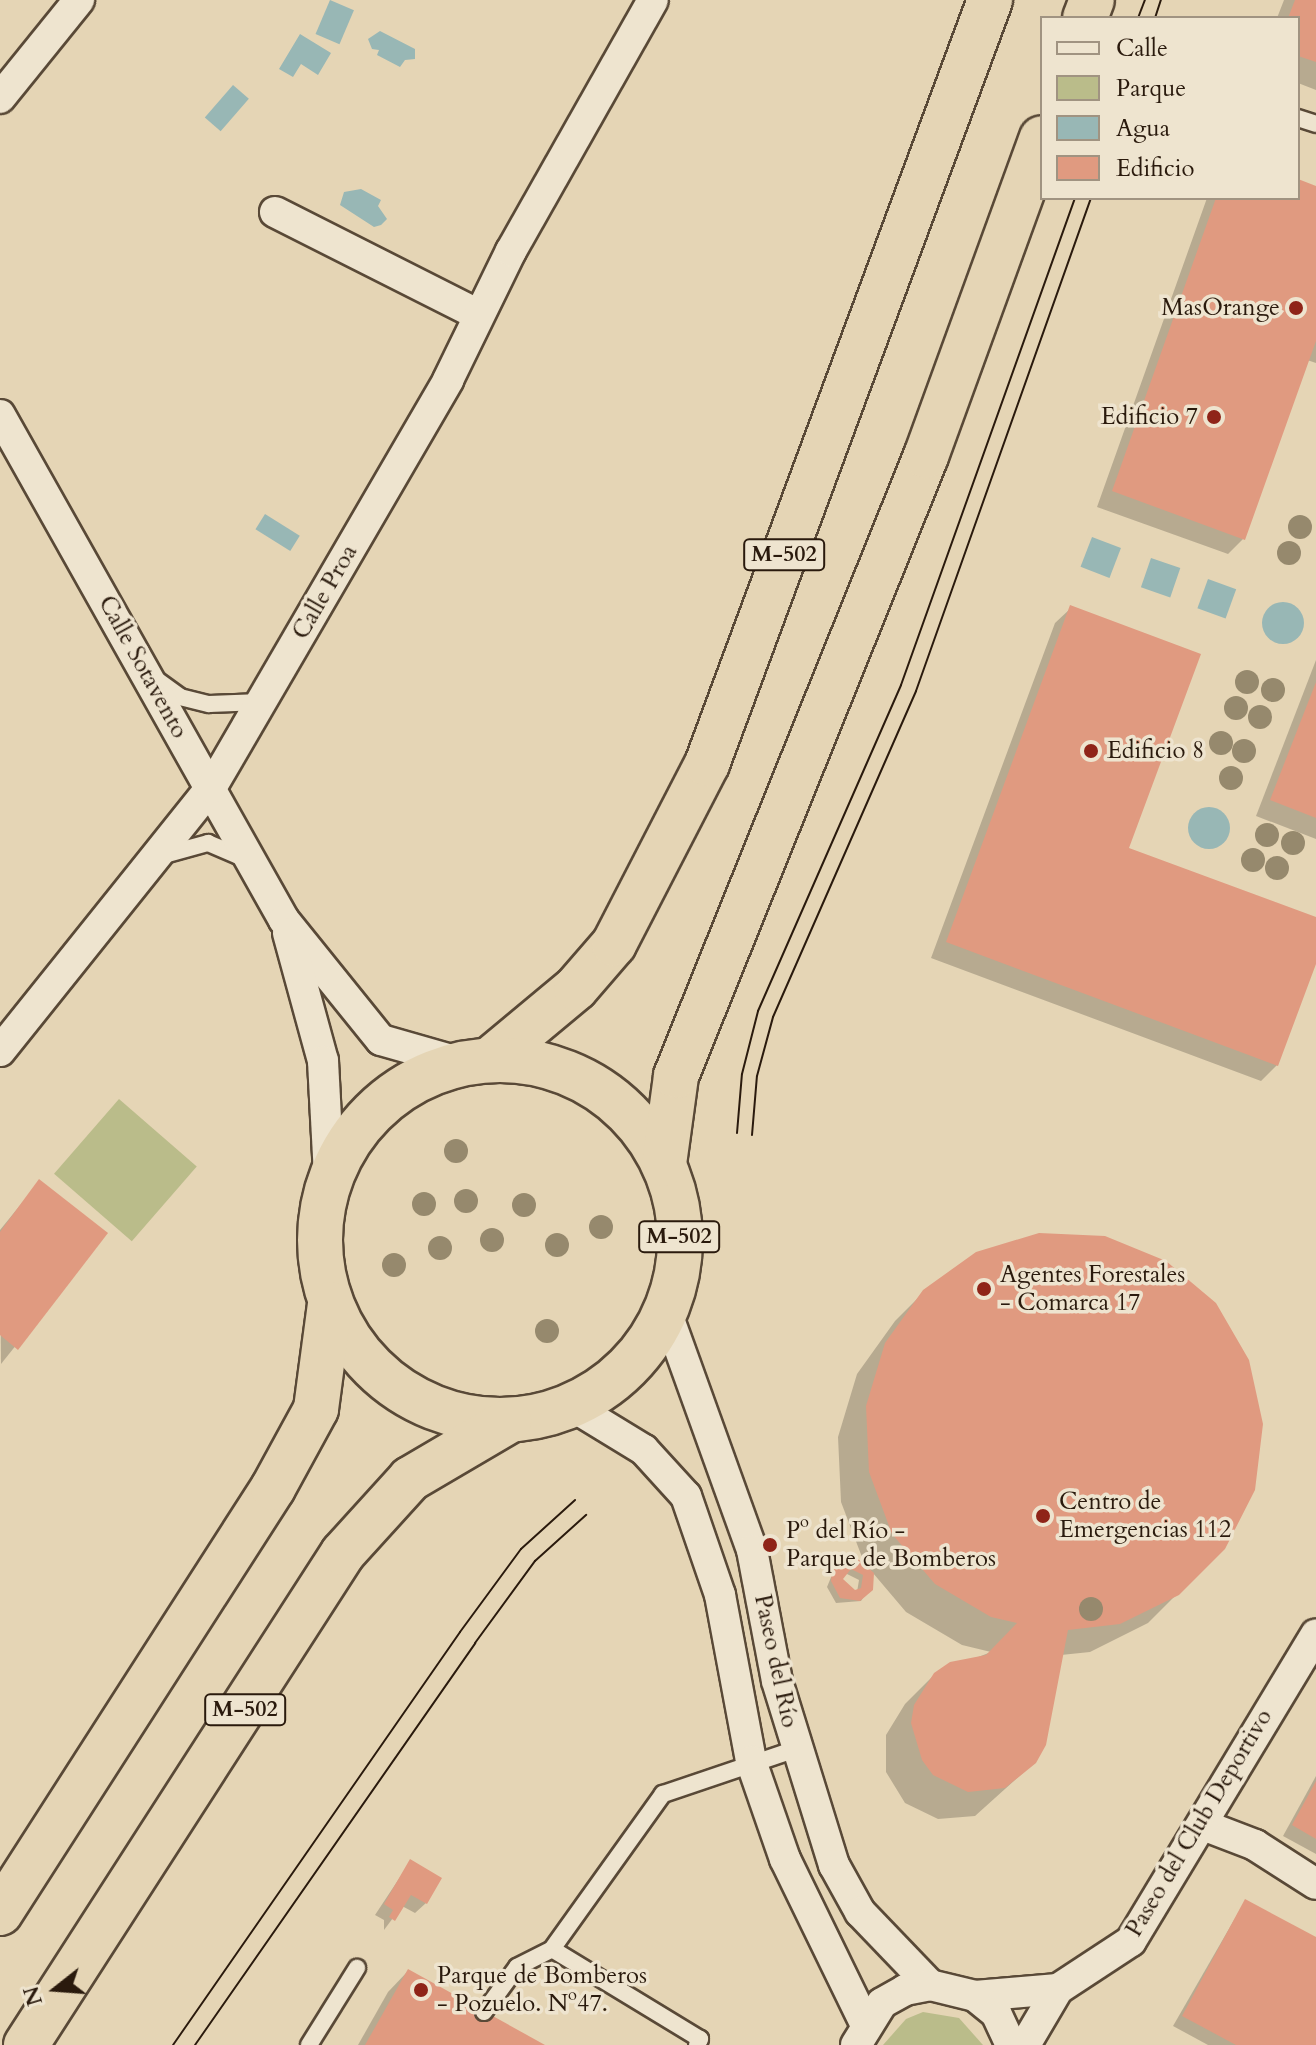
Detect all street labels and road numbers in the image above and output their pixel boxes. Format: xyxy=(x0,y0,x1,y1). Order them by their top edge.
road number: M-502 xyxy=(742,537,826,573)
street label: Calle Proa xyxy=(286,540,364,644)
street label: Calle Sotavento xyxy=(92,591,194,743)
road number: M-502 xyxy=(637,1219,721,1255)
street label: Paseo del Río xyxy=(748,1592,804,1730)
road number: M-502 xyxy=(203,1692,287,1728)
street label: Paseo del Club Deportivo xyxy=(1120,1704,1278,1942)

